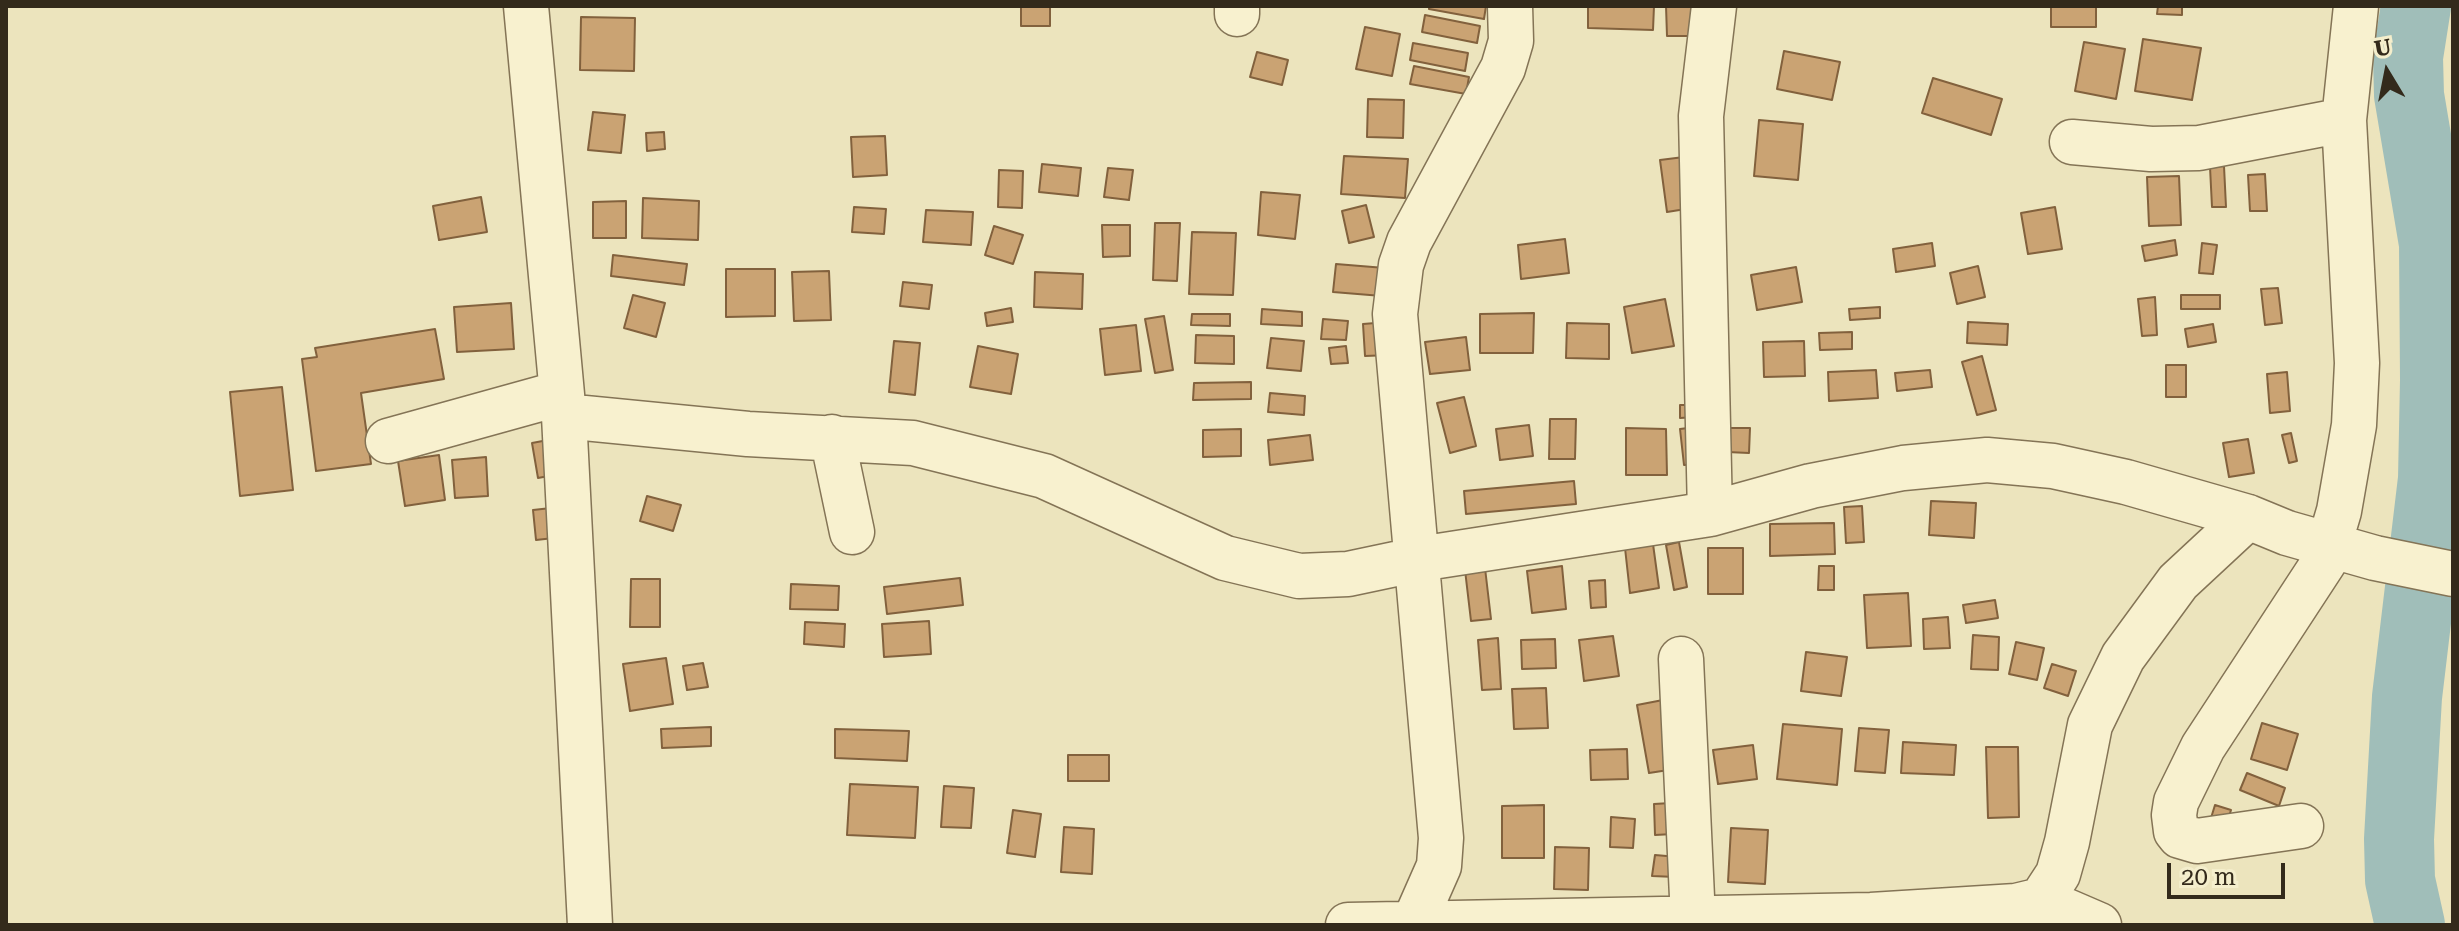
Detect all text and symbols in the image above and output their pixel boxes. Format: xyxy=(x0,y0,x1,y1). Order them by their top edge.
north arrow xyxy=(2347,32,2427,112)
text: U xyxy=(2372,34,2393,62)
scale bar xyxy=(2171,847,2289,897)
text: 20 m xyxy=(2181,863,2236,891)

